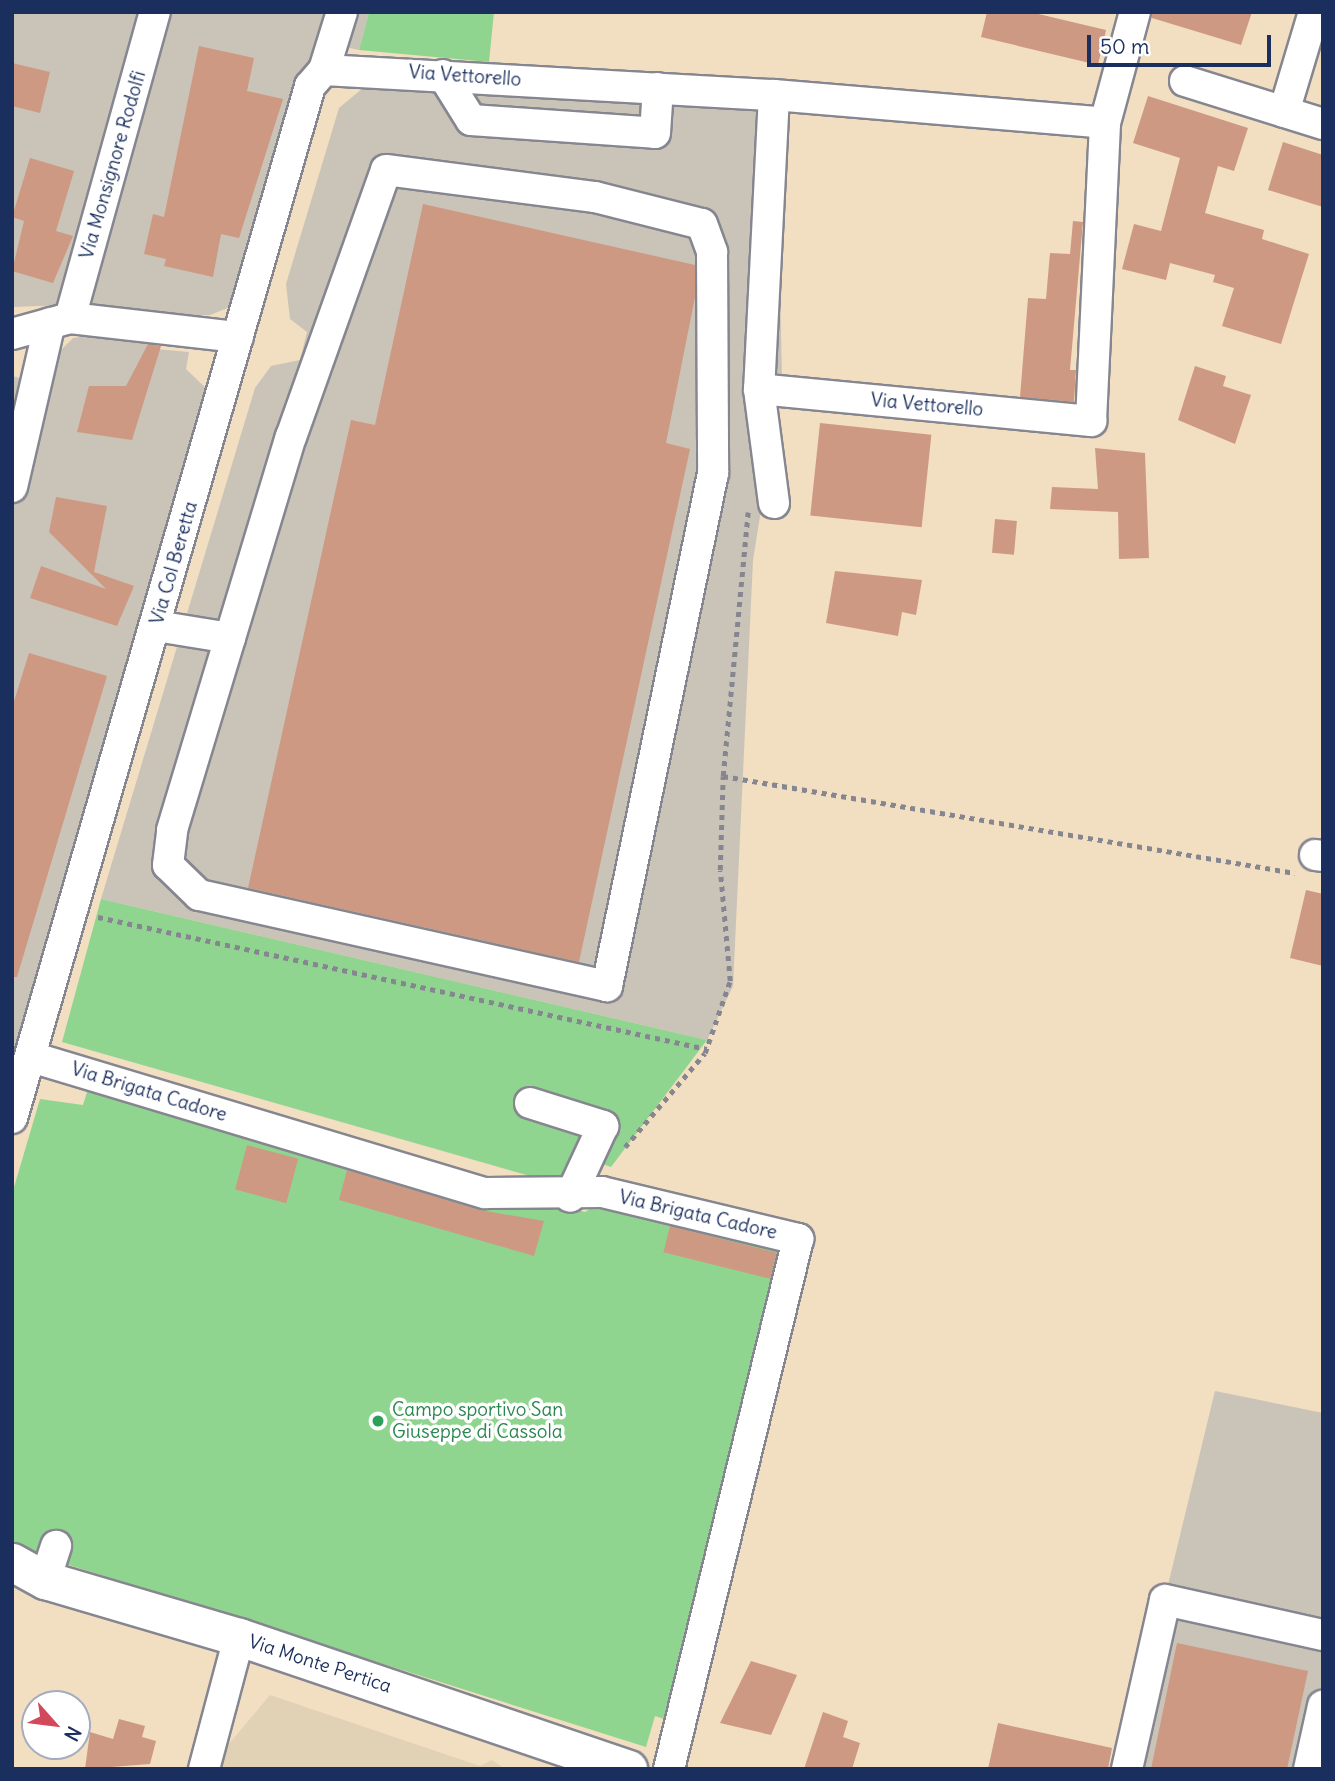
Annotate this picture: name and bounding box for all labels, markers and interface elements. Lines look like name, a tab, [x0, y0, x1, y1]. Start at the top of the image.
scale bar	[1090, 21, 1274, 65]
text: 50 m	[1100, 33, 1149, 60]
street label: Via Vettorello	[408, 61, 522, 91]
street label: Via Monsignore Rodolfi	[75, 68, 151, 262]
street label: Via Vettorello	[870, 389, 984, 421]
street label: Via Col Beretta	[146, 499, 202, 627]
street label: Via Brigata Cadore	[68, 1057, 230, 1127]
street label: Via Brigata Cadore	[617, 1186, 779, 1244]
place label: Campo sportivo San Giuseppe di Cassola	[392, 1399, 563, 1443]
marker: Campo sportivo San Giuseppe di Cassola	[370, 1413, 386, 1429]
street label: Via Monte Pertica	[246, 1630, 394, 1698]
north arrow	[21, 1690, 91, 1760]
text: N	[59, 1722, 86, 1745]

